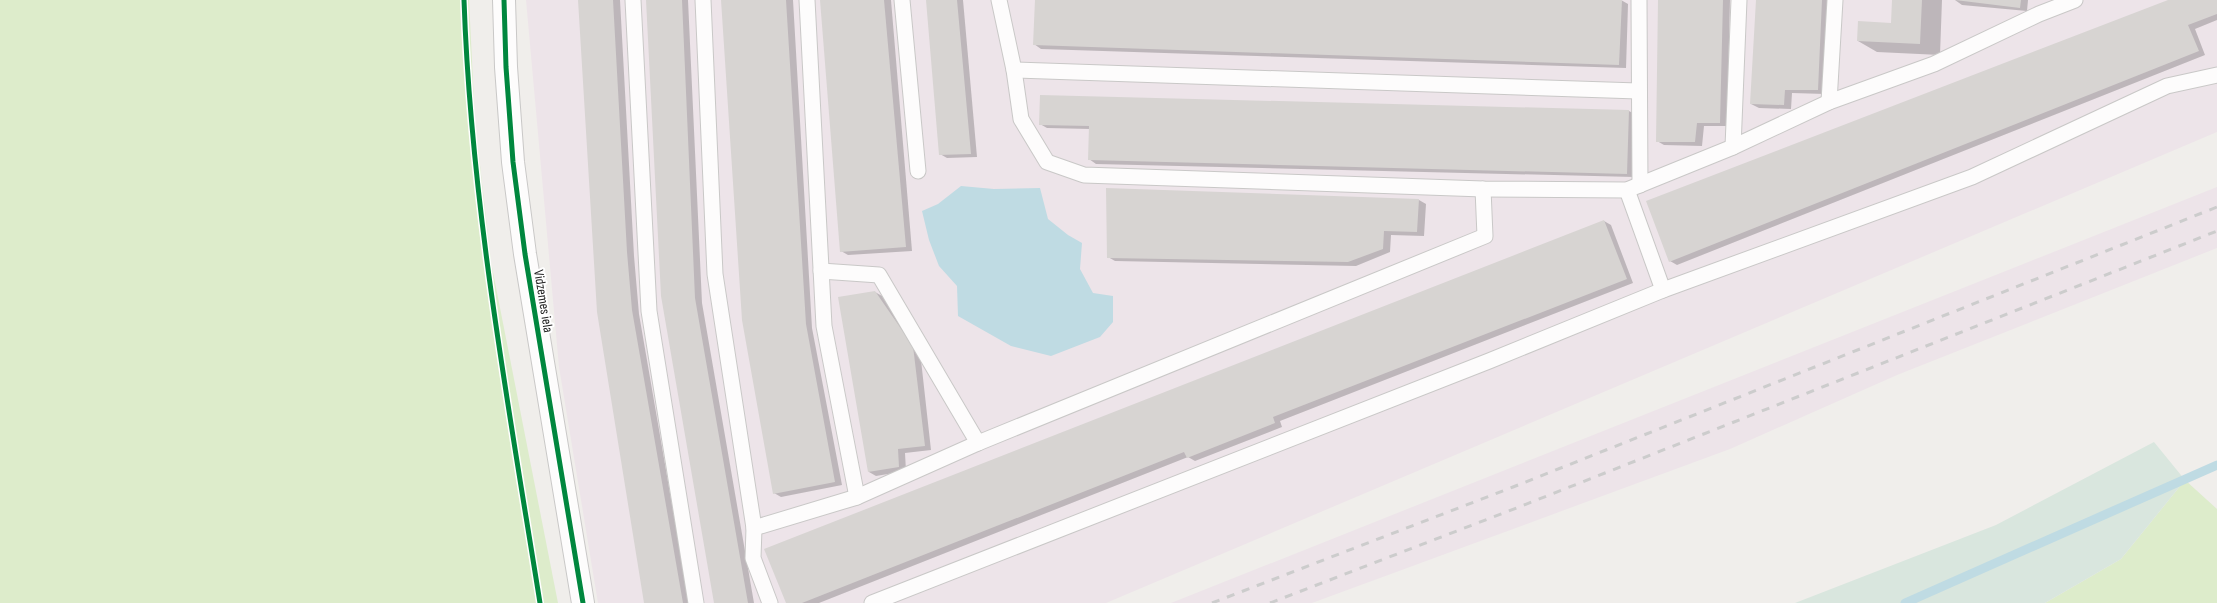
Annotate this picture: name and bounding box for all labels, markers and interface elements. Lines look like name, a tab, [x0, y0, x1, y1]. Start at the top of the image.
street label: Vidzemes iela	[530, 268, 557, 334]

